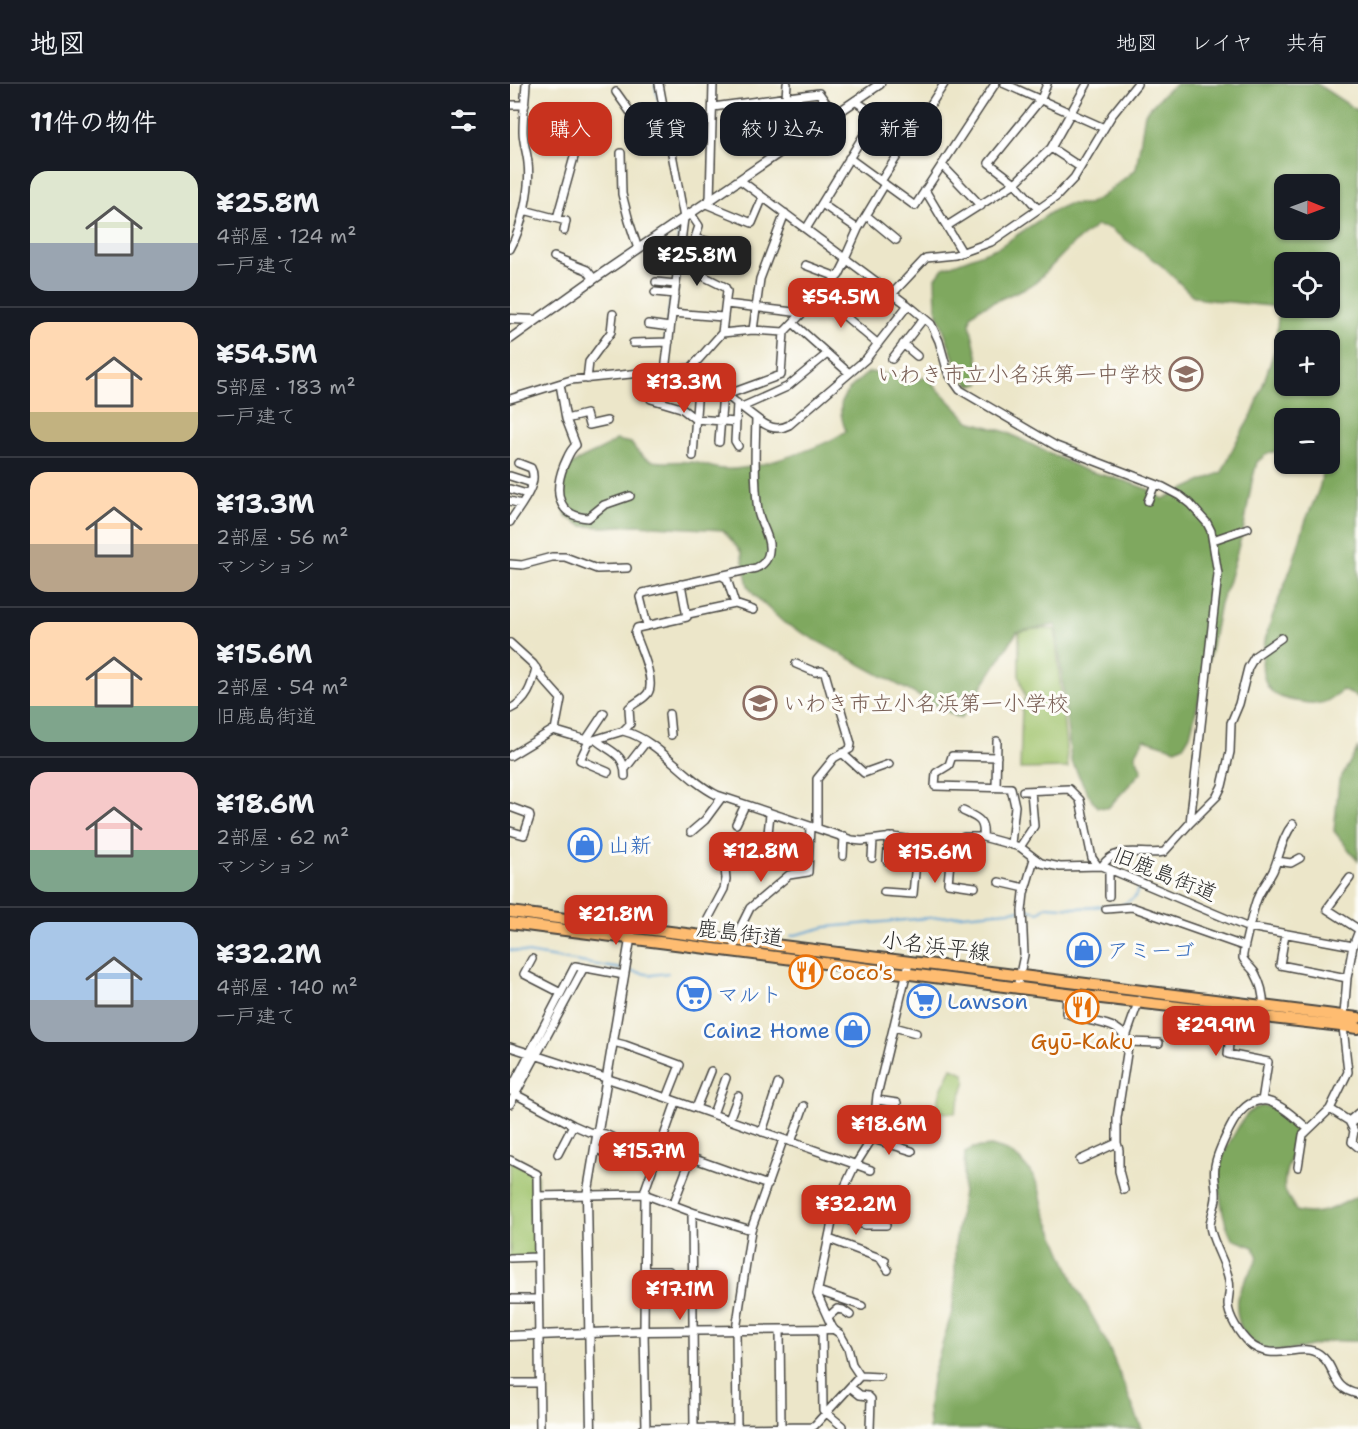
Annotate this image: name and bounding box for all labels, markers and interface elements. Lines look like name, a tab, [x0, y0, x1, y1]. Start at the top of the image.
text: 地図	[30, 24, 86, 62]
text: 地図	[1116, 29, 1158, 57]
text: レイヤ	[1191, 29, 1253, 57]
text: 共有	[1286, 29, 1328, 57]
chip: 購入	[528, 102, 612, 156]
chip: 賃貸	[624, 102, 708, 156]
chip: 絞り込み	[720, 102, 846, 156]
chip: 新着	[858, 102, 942, 156]
text: 11件の物件	[30, 104, 157, 139]
icon: filters	[447, 104, 480, 137]
north arrow	[1274, 174, 1340, 240]
map controls	[1274, 174, 1340, 474]
text: ¥25.8M	[216, 185, 319, 220]
icon: home	[78, 195, 150, 267]
text: 4部屋 · 124 m²	[216, 223, 357, 249]
pin: ¥25.8M	[648, 236, 746, 287]
text: ¥25.8M	[657, 242, 737, 268]
text: 一戸建て	[216, 252, 296, 278]
button: locate	[1274, 252, 1340, 318]
pin: ¥54.5M	[792, 278, 890, 329]
text: ¥54.5M	[802, 284, 880, 310]
button: +	[1274, 330, 1340, 396]
text: ¥54.5M	[216, 336, 318, 371]
icon: home	[78, 346, 150, 418]
school or university icon: いわき市立小名浜第一中学校	[1168, 356, 1204, 392]
place label: いわき市立小名浜第一中学校	[877, 360, 1163, 389]
pin: ¥13.3M	[635, 363, 733, 414]
text: ¥13.3M	[646, 369, 722, 395]
text: 5部屋 · 183 m²	[216, 374, 356, 400]
text: 一戸建て	[216, 403, 296, 429]
button: −	[1274, 408, 1340, 474]
text: ¥13.3M	[216, 486, 314, 521]
icon: home	[78, 496, 150, 568]
text: 2部屋 · 56 m²	[216, 524, 348, 550]
text: マンション	[216, 553, 315, 579]
text: ¥15.6M	[216, 636, 312, 671]
icon: home	[78, 646, 150, 718]
text: 2部屋 · 54 m²	[216, 674, 348, 700]
school or university icon: いわき市立小名浜第一小学校	[742, 685, 778, 721]
place label: いわき市立小名浜第一小学校	[783, 689, 1069, 718]
text: 旧鹿島街道	[216, 703, 316, 729]
text: ¥18.6M	[216, 786, 315, 821]
icon: home	[78, 796, 150, 868]
text: 2部屋 · 62 m²	[216, 824, 349, 850]
shop icon: 山新	[567, 827, 603, 863]
place label: 山新	[608, 831, 652, 860]
pin: ¥12.8M	[712, 832, 810, 883]
pin: ¥15.6M	[886, 833, 984, 884]
text: ¥12.8M	[723, 838, 799, 864]
text: ¥15.6M	[898, 839, 972, 865]
street label: 旧鹿島街道	[1109, 840, 1221, 908]
text: マンション	[216, 853, 315, 879]
pin: ¥21.8M	[567, 895, 665, 946]
text: ¥21.8M	[578, 901, 654, 927]
street label: 鹿島街道	[695, 913, 785, 953]
street label: 小名浜平線	[880, 925, 992, 967]
shop icon: アミーゴ	[1066, 932, 1102, 968]
text: ¥32.2M	[216, 936, 321, 971]
place label: アミーゴ	[1107, 936, 1195, 965]
icon: home	[78, 946, 150, 1018]
restaurant icon: Coco's	[788, 954, 824, 990]
place label: Coco's	[829, 958, 893, 987]
text: 4部屋 · 140 m²	[216, 974, 358, 1000]
supermarket icon: マルト	[676, 976, 712, 1012]
place label: マルト	[717, 980, 783, 1009]
supermarket icon: Lawson	[906, 983, 942, 1019]
place label: Lawson	[947, 987, 1028, 1016]
restaurant icon: Gyū-Kaku	[1064, 989, 1100, 1025]
text: 一戸建て	[216, 1003, 296, 1029]
pin: ¥29.9M	[1167, 1006, 1265, 1057]
shop icon: Cainz Home	[835, 1012, 871, 1048]
text: ¥29.9M	[1177, 1012, 1255, 1038]
place label: Cainz Home	[703, 1016, 830, 1045]
place label: Gyū-Kaku	[1031, 1027, 1133, 1056]
pin: ¥18.6M	[840, 1105, 938, 1156]
text: ¥18.6M	[851, 1111, 927, 1137]
pin: ¥15.7M	[600, 1132, 698, 1183]
text: ¥15.7M	[613, 1138, 685, 1164]
pin: ¥32.2M	[807, 1185, 905, 1236]
text: ¥32.2M	[815, 1191, 897, 1217]
pin: ¥17.1M	[631, 1270, 729, 1321]
text: ¥17.1M	[646, 1276, 714, 1302]

